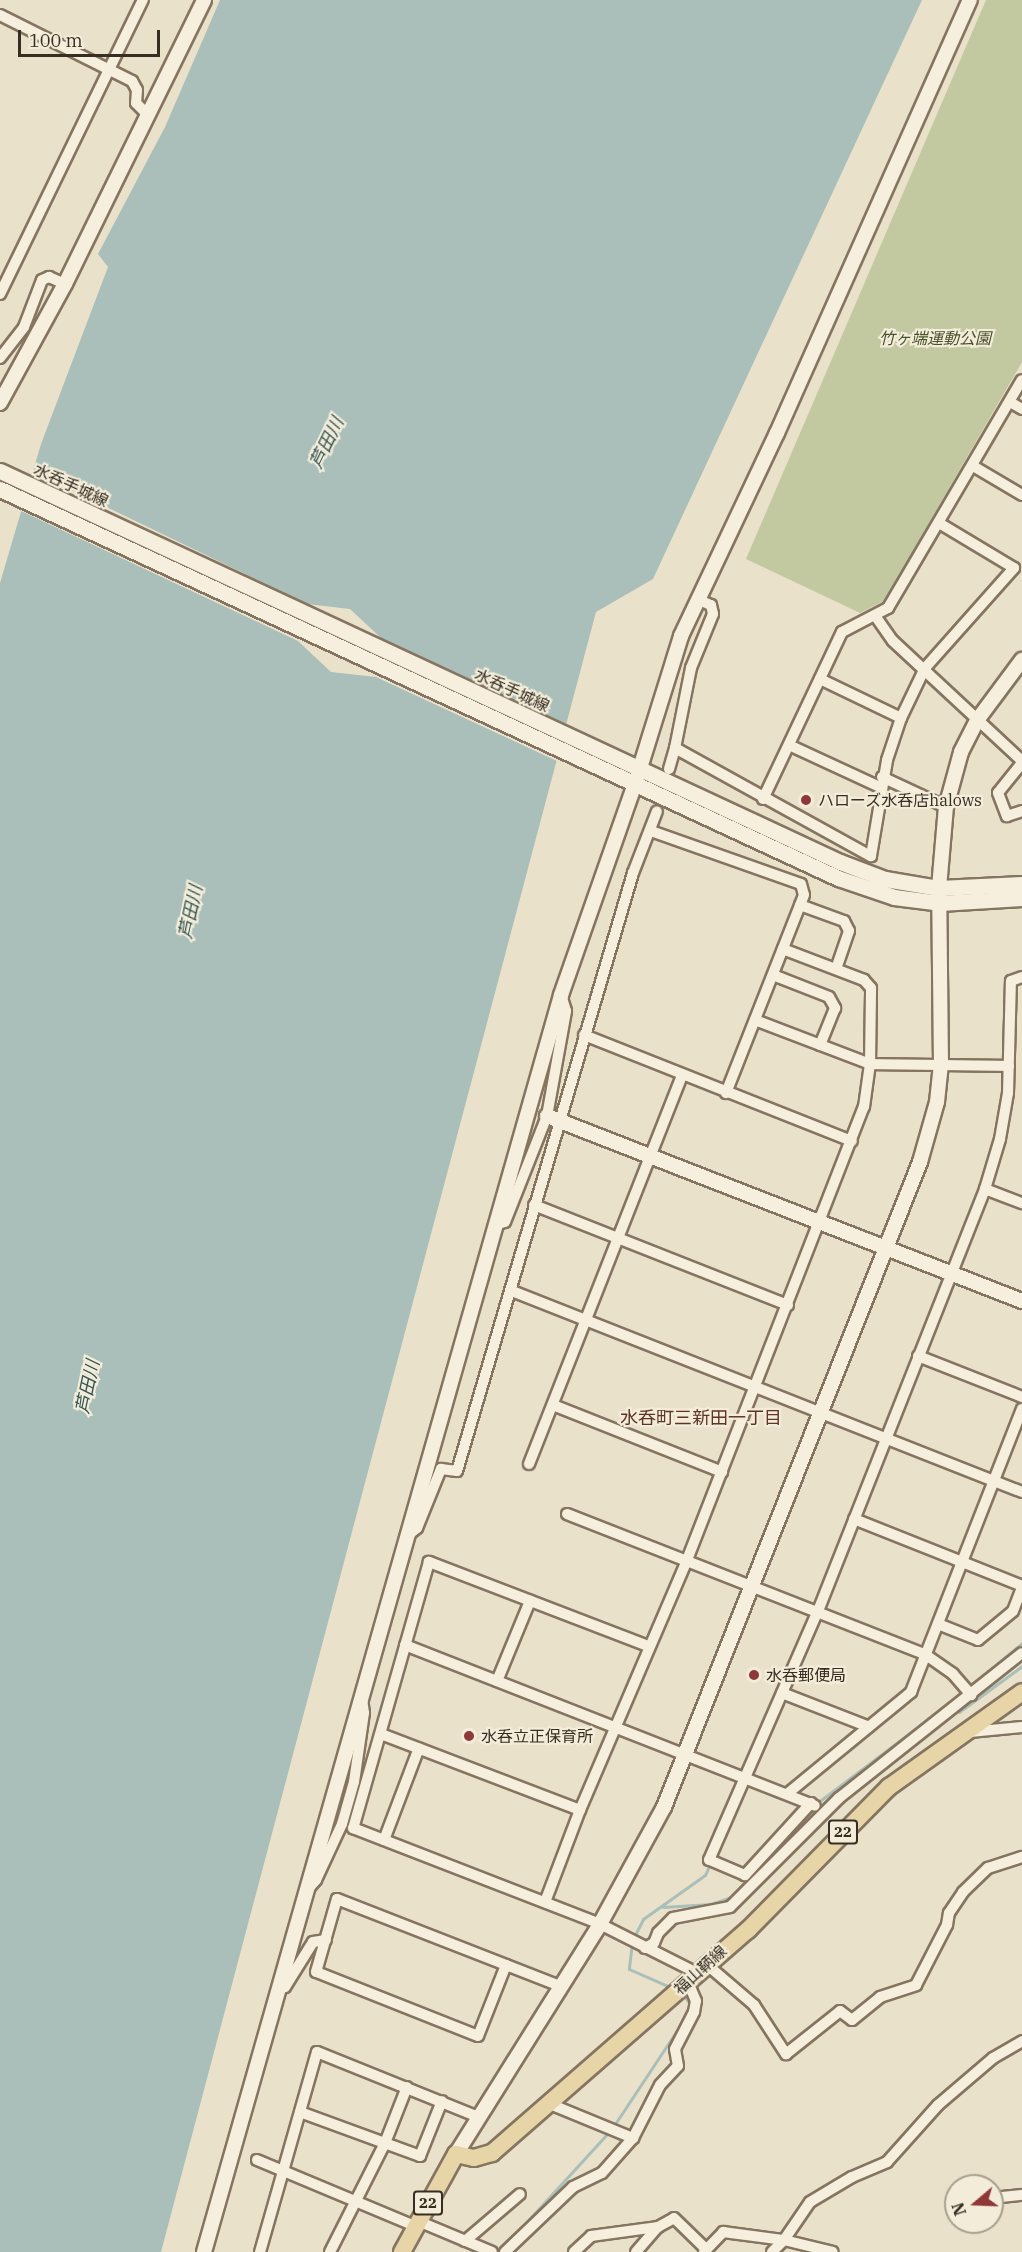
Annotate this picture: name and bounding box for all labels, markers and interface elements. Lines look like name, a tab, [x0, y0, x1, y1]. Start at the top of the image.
scale bar	[21, 18, 164, 56]
text: 100 m	[29, 29, 83, 52]
park label: 竹ヶ端運動公園	[879, 328, 991, 348]
water label: 芦田川	[305, 414, 349, 472]
street label: 水呑手城線	[31, 459, 111, 511]
street label: 水呑手城線	[472, 664, 552, 716]
place label: ハローズ水呑店halows	[818, 790, 983, 810]
marker: ハローズ水呑店halows	[799, 793, 813, 807]
water label: 芦田川	[175, 883, 207, 941]
water label: 芦田川	[72, 1358, 104, 1416]
district label: 水呑町三新田一丁目	[620, 1407, 782, 1429]
place label: 水呑郵便局	[766, 1665, 846, 1685]
marker: 水呑郵便局	[747, 1668, 761, 1682]
place label: 水呑立正保育所	[481, 1726, 593, 1746]
marker: 水呑立正保育所	[462, 1729, 476, 1743]
road number: 22	[828, 1820, 858, 1844]
street label: 福山鞆線	[670, 1941, 730, 1999]
north arrow	[944, 2174, 1004, 2234]
road number: 22	[413, 2191, 443, 2215]
text: N	[947, 2200, 970, 2218]

